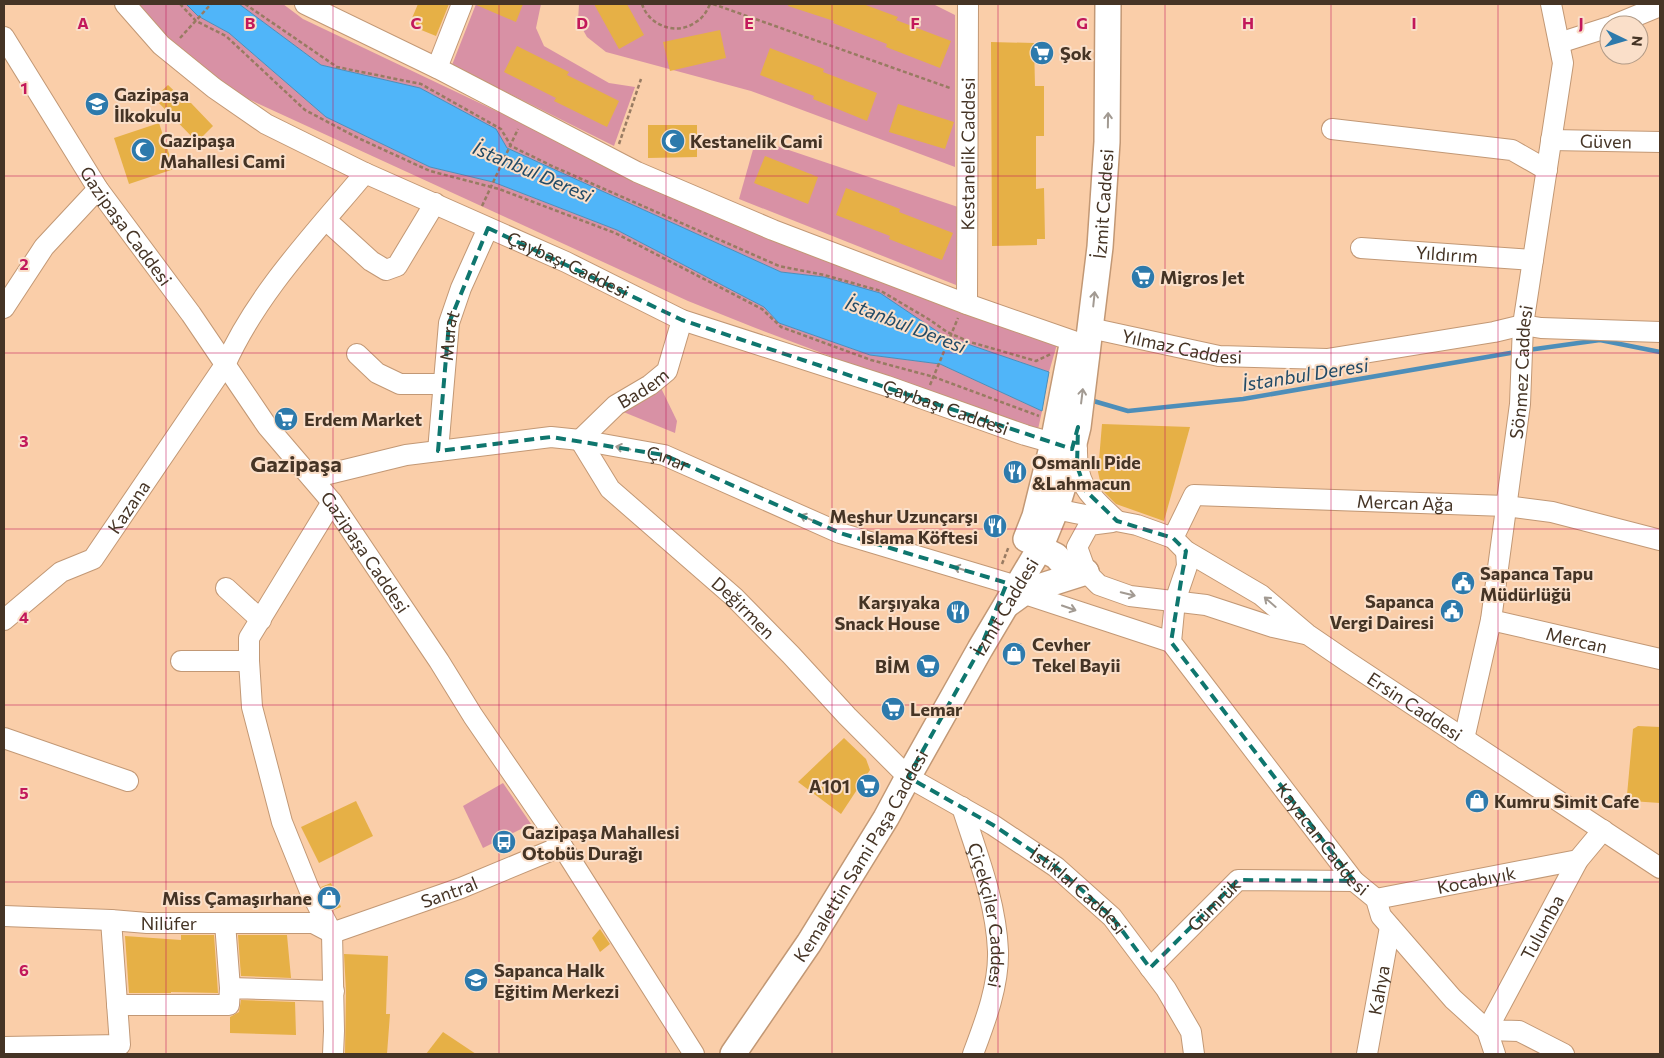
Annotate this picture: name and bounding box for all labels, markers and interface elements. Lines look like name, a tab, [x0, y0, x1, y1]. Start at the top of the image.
text: A	[77, 13, 89, 32]
text: B	[245, 13, 256, 32]
text: C	[411, 13, 422, 32]
text: D	[576, 13, 588, 32]
text: E	[744, 13, 754, 32]
text: F	[910, 13, 920, 32]
text: G	[1076, 13, 1088, 32]
text: H	[1242, 13, 1254, 32]
text: I	[1411, 13, 1417, 32]
text: J	[1578, 13, 1584, 32]
north arrow	[1599, 15, 1649, 65]
text: N	[1629, 35, 1646, 47]
supermarket icon: Şok	[1029, 40, 1055, 66]
place label: Şok	[1060, 42, 1093, 64]
street label: Kestanelik Caddesi	[956, 77, 979, 231]
text: 1	[20, 78, 28, 97]
place label: Gazipaşa İlkokulu	[114, 83, 189, 126]
school or university icon: Gazipaşa İlkokulu	[84, 91, 110, 117]
one-way arrow	[1103, 112, 1113, 128]
mosque icon: Kestanelik Cami	[660, 128, 686, 154]
place label: Gazipaşa Mahallesi Cami	[160, 129, 285, 172]
place label: Kestanelik Cami	[690, 130, 823, 152]
street label: Güven	[1580, 130, 1632, 152]
water label: İstanbul Deresi	[470, 135, 597, 207]
mosque icon: Gazipaşa Mahallesi Cami	[130, 137, 156, 163]
street label: İzmit Caddesi	[1088, 148, 1118, 260]
street label: Gazipaşa Caddesi	[76, 162, 177, 290]
street label: Çaybaşı Caddesi	[504, 226, 632, 303]
street label: Yıldırım	[1415, 241, 1479, 267]
text: 2	[19, 254, 29, 273]
supermarket icon: Migros Jet	[1130, 264, 1156, 290]
place label: Migros Jet	[1160, 266, 1245, 288]
water label: İstanbul Deresi	[842, 290, 971, 358]
one-way arrow	[1089, 291, 1099, 307]
street label: Sönmez Caddesi	[1504, 303, 1537, 440]
street label: Murat	[435, 307, 464, 362]
street label: Yılmaz Caddesi	[1120, 324, 1242, 368]
water label: İstanbul Deresi	[1240, 352, 1371, 395]
street label: Badem	[613, 363, 673, 413]
street label: Çaybaşı Caddesi	[880, 374, 1012, 439]
one-way arrow	[1077, 388, 1087, 404]
supermarket icon: Erdem Market	[273, 406, 299, 432]
place label: Erdem Market	[304, 408, 422, 430]
text: 3	[19, 431, 29, 450]
street label: Çınar	[645, 441, 693, 476]
one-way arrow	[615, 442, 631, 452]
district label: Gazipaşa	[250, 450, 342, 477]
place label: Osmanlı Pide &Lahmacun	[1032, 451, 1141, 494]
restaurant icon: Osmanlı Pide &Lahmacun	[1002, 459, 1028, 485]
street label: Kazana	[103, 476, 154, 538]
street label: Gazipaşa Caddesi	[316, 486, 414, 617]
street label: Mercan Ağa	[1356, 490, 1454, 515]
place label: Meşhur Uzunçarşı Islama Köftesi	[829, 505, 978, 548]
one-way arrow	[800, 512, 815, 522]
restaurant icon: Meşhur Uzunçarşı Islama Köftesi	[982, 513, 1008, 539]
street label: İzmit Caddesi	[968, 554, 1043, 659]
place label: Sapanca Tapu Müdürlüğü	[1480, 562, 1593, 605]
one-way arrow	[953, 563, 969, 573]
public building icon: Sapanca Tapu Müdürlüğü	[1450, 570, 1476, 596]
street label: Değirmen	[707, 572, 780, 643]
one-way arrow	[1120, 590, 1136, 599]
place label: Sapanca Vergi Dairesi	[1329, 590, 1434, 633]
place label: Karşıyaka Snack House	[834, 591, 940, 634]
one-way arrow	[1264, 597, 1277, 608]
public building icon: Sapanca Vergi Dairesi	[1439, 598, 1465, 624]
restaurant icon: Karşıyaka Snack House	[945, 599, 971, 625]
one-way arrow	[1061, 603, 1077, 613]
text: 4	[19, 607, 29, 626]
street label: Mercan	[1544, 622, 1610, 658]
place label: Cevher Tekel Bayii	[1032, 633, 1121, 676]
shop icon: Cevher Tekel Bayii	[1001, 641, 1027, 667]
supermarket icon: BİM	[915, 653, 941, 679]
place label: BİM	[875, 655, 910, 677]
street label: Ersin Caddesi	[1363, 667, 1467, 745]
supermarket icon: Lemar	[880, 696, 906, 722]
place label: Lemar	[910, 698, 963, 720]
street label: Kemalettin Sami Paşa Caddesi	[788, 745, 932, 966]
supermarket icon: A101	[855, 773, 881, 799]
place label: A101	[809, 775, 850, 797]
street label: Kayacan Caddesi	[1272, 778, 1374, 900]
text: 5	[19, 783, 29, 802]
shop icon: Kumru Simit Cafe	[1464, 788, 1490, 814]
place label: Kumru Simit Cafe	[1494, 790, 1639, 812]
place label: Gazipaşa Mahallesi Otobüs Durağı	[522, 821, 680, 864]
bus stop icon: Gazipaşa Mahallesi Otobüs Durağı	[491, 829, 517, 855]
street label: Çiçekçiler Caddesi	[963, 840, 1009, 990]
street label: İstiklal Caddesi	[1026, 842, 1132, 938]
street label: Kocabıyık	[1435, 861, 1518, 898]
street label: Santral	[418, 871, 481, 912]
street label: Gümrük	[1183, 873, 1245, 935]
shop icon: Miss Çamaşırhane	[316, 885, 342, 911]
place label: Miss Çamaşırhane	[162, 887, 312, 909]
street label: Tulumba	[1516, 891, 1568, 964]
street label: Nilüfer	[141, 912, 197, 934]
place label: Sapanca Halk Eğitim Merkezi	[494, 959, 619, 1002]
text: 6	[19, 960, 29, 979]
street label: Kahya	[1363, 963, 1394, 1017]
school or university icon: Sapanca Halk Eğitim Merkezi	[463, 967, 489, 993]

